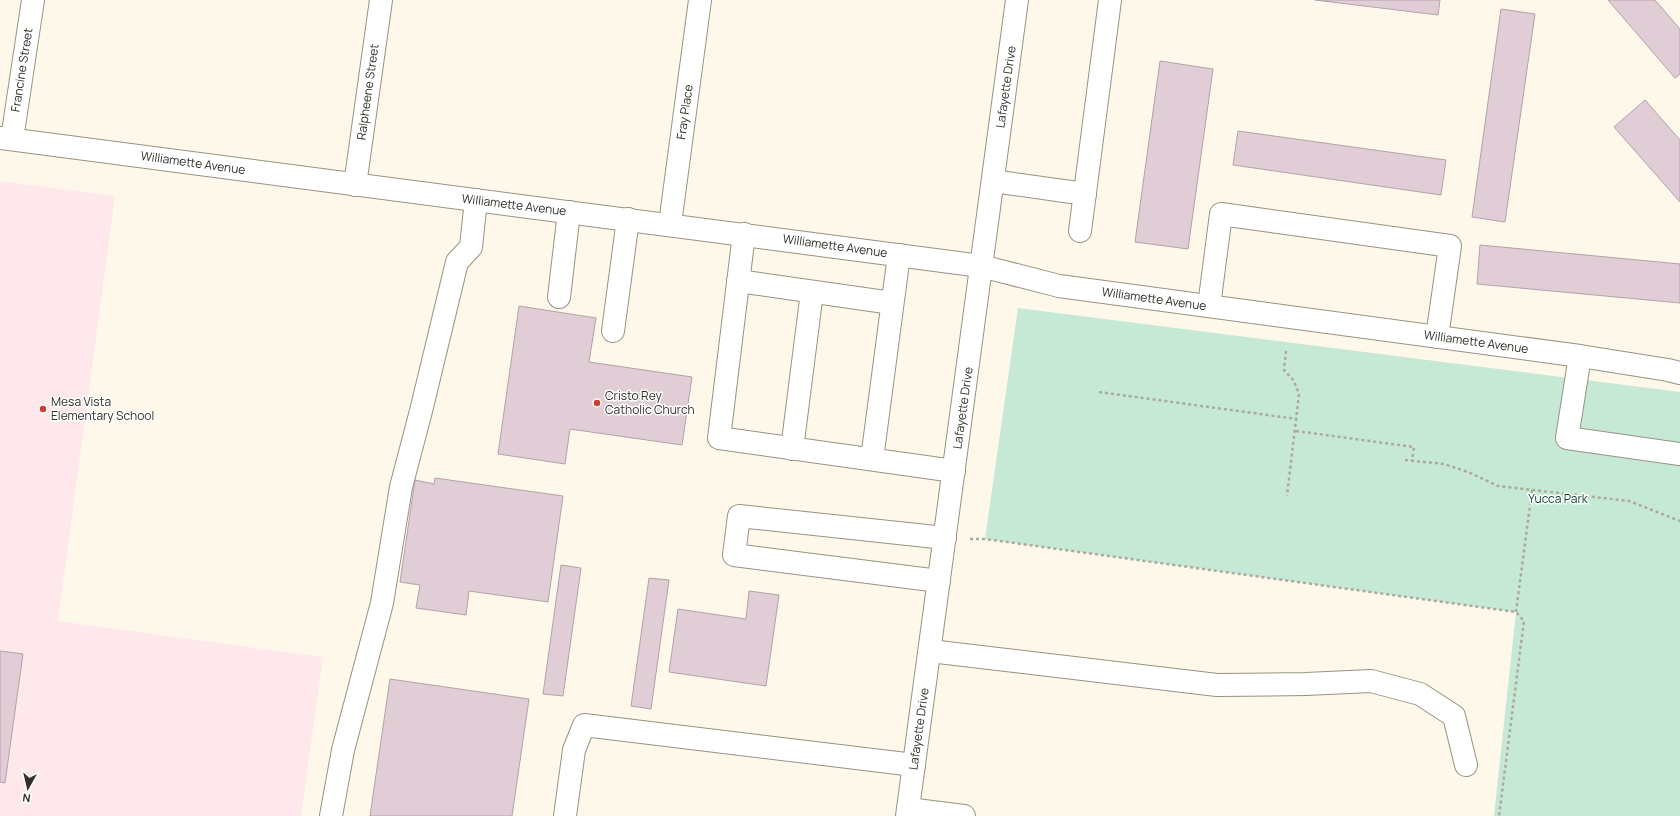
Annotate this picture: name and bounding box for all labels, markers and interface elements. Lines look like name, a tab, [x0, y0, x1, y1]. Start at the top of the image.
street label: Francine Street	[6, 26, 37, 113]
street label: Ralpheene Street	[352, 43, 383, 141]
street label: Lafayette Drive	[991, 45, 1020, 129]
street label: Fray Place	[672, 83, 697, 141]
street label: Williamette Avenue	[140, 147, 246, 178]
street label: Williamette Avenue	[461, 190, 567, 219]
street label: Williamette Avenue	[782, 230, 888, 261]
street label: Williamette Avenue	[1101, 283, 1207, 314]
street label: Williamette Avenue	[1423, 326, 1529, 357]
street label: Lafayette Drive	[948, 366, 977, 450]
place label: Cristo Rey Catholic Church	[605, 387, 695, 418]
place label: Mesa Vista Elementary School	[51, 393, 154, 424]
marker: Cristo Rey Catholic Church	[592, 398, 602, 408]
marker: Mesa Vista Elementary School	[38, 404, 48, 414]
park label: Yucca Park	[1528, 490, 1589, 507]
street label: Lafayette Drive	[904, 687, 933, 771]
north arrow	[8, 768, 48, 808]
text: N	[21, 790, 31, 806]

